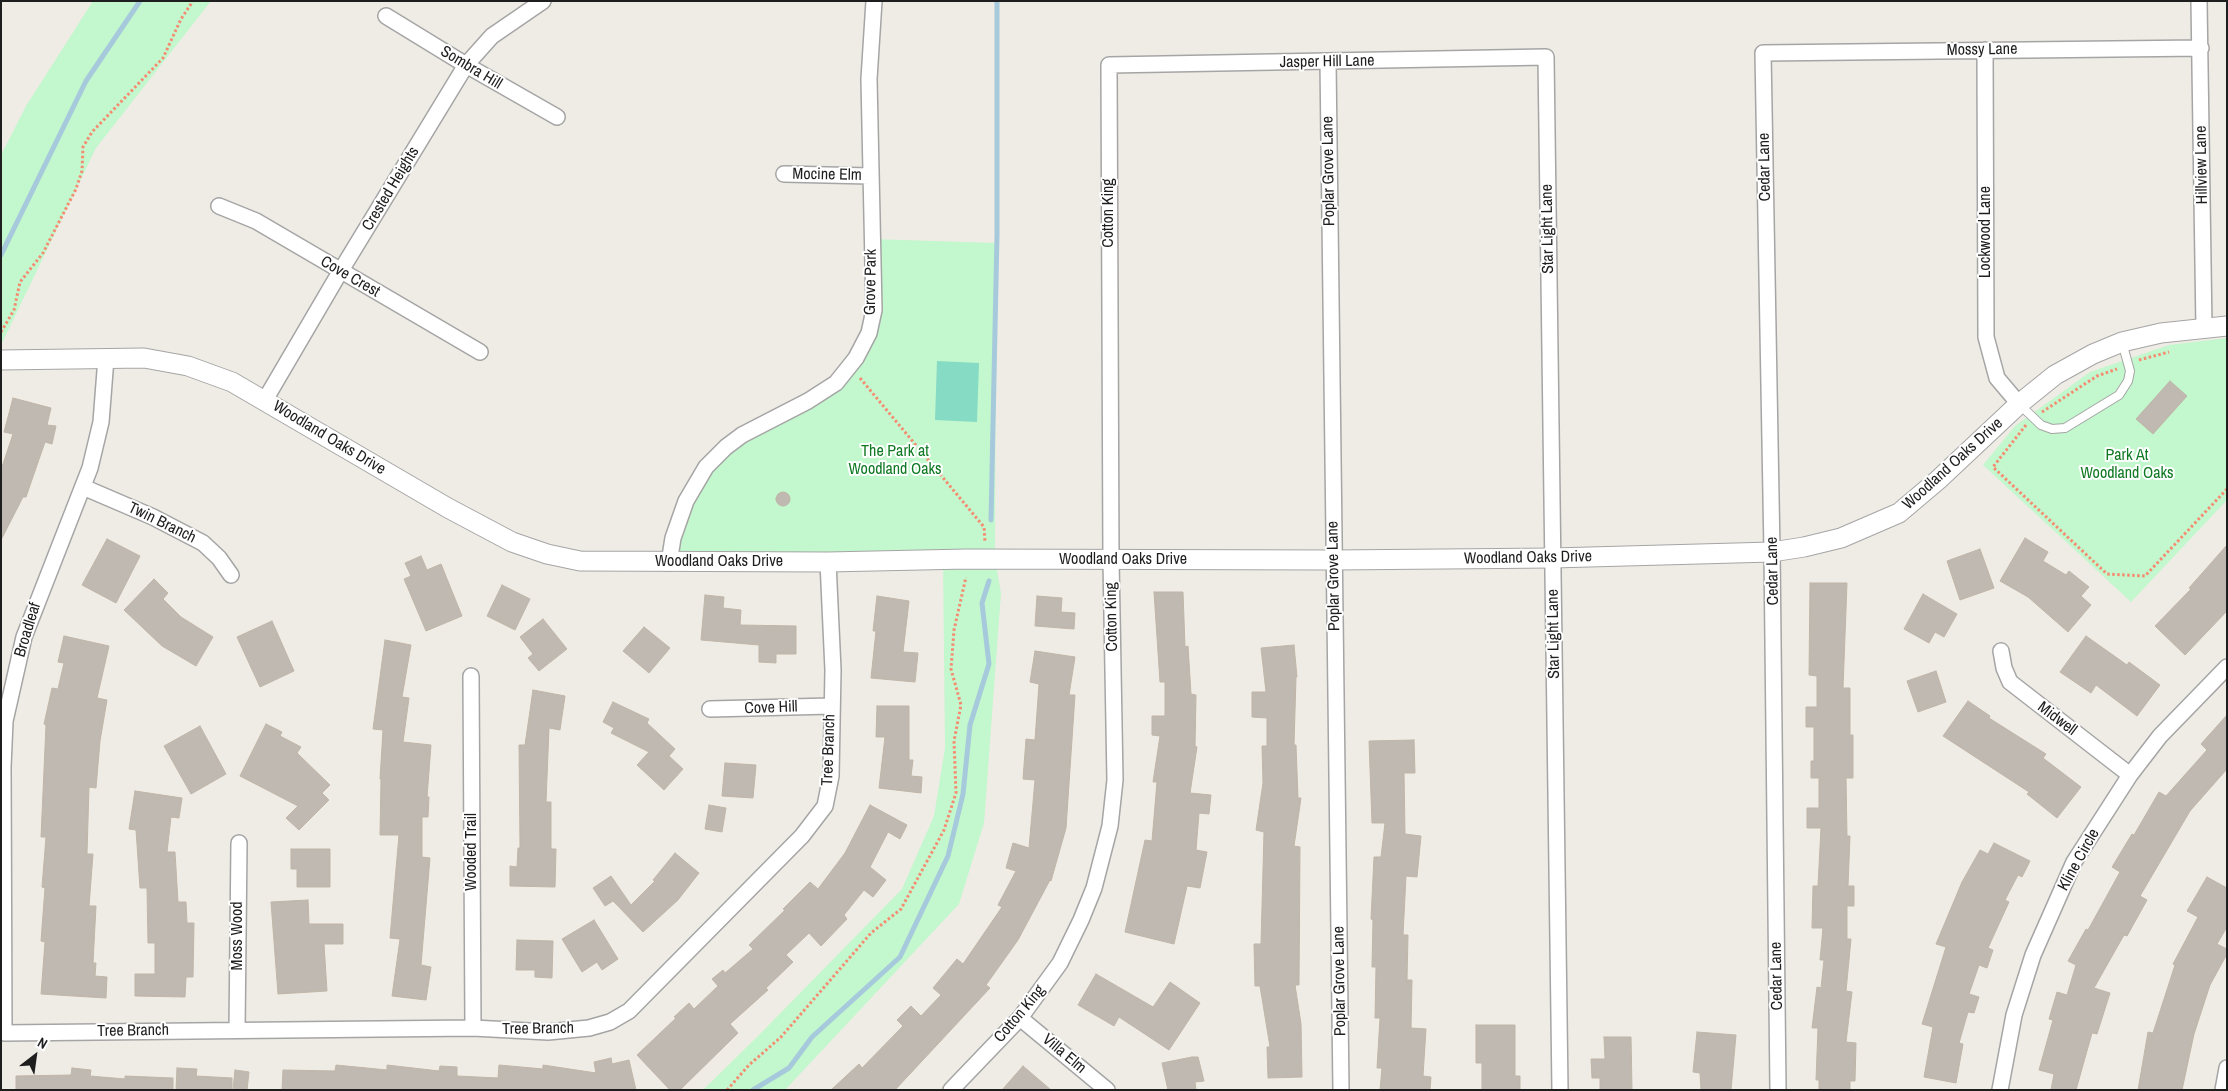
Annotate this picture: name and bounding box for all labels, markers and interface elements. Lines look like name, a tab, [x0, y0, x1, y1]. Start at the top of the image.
street label: Mossy Lane	[1946, 40, 2018, 60]
street label: Sombra Hill	[437, 42, 505, 94]
street label: Jasper Hill Lane	[1279, 52, 1375, 72]
street label: Poplar Grove Lane	[1318, 116, 1340, 226]
street label: Hillview Lane	[2192, 125, 2212, 205]
street label: Cedar Lane	[1755, 133, 1775, 201]
street label: Crested Heights	[358, 143, 424, 235]
street label: Mocine Elm	[792, 165, 862, 185]
street label: Cotton King	[1099, 178, 1119, 248]
street label: Star Light Lane	[1538, 184, 1558, 274]
street label: Lockwood Lane	[1976, 186, 1996, 278]
street label: Grove Park	[861, 249, 881, 315]
street label: Cove Crest	[317, 252, 383, 302]
street label: Woodland Oaks Drive	[269, 397, 389, 479]
street label: Woodland Oaks Drive	[1899, 414, 2007, 514]
park label: The Park at Woodland Oaks	[848, 442, 942, 480]
park label: Park At Woodland Oaks	[2080, 446, 2174, 484]
street label: Twin Branch	[125, 498, 199, 548]
street label: Poplar Grove Lane	[1323, 521, 1345, 631]
street label: Cedar Lane	[1763, 537, 1783, 605]
street label: Woodland Oaks Drive	[1464, 547, 1592, 569]
street label: Woodland Oaks Drive	[1059, 550, 1187, 570]
street label: Woodland Oaks Drive	[655, 552, 783, 572]
street label: Cotton King	[1102, 582, 1122, 652]
street label: Star Light Lane	[1544, 589, 1564, 679]
street label: Broadleaf	[11, 600, 45, 660]
street label: Cove Hill	[744, 697, 798, 719]
street label: Midwell	[2033, 698, 2081, 740]
street label: Tree Branch	[818, 714, 840, 786]
street label: Wooded Trail	[462, 813, 482, 891]
street label: Kline Circle	[2054, 826, 2104, 894]
street label: Moss Wood	[228, 901, 248, 971]
street label: Poplar Grove Lane	[1329, 926, 1351, 1036]
street label: Cedar Lane	[1767, 942, 1787, 1010]
street label: Cotton King	[990, 981, 1050, 1047]
street label: Tree Branch	[502, 1019, 574, 1039]
street label: Tree Branch	[97, 1021, 169, 1041]
street label: Villa Elm	[1038, 1030, 1090, 1078]
north arrow	[10, 1031, 60, 1081]
text: N	[34, 1033, 51, 1053]

